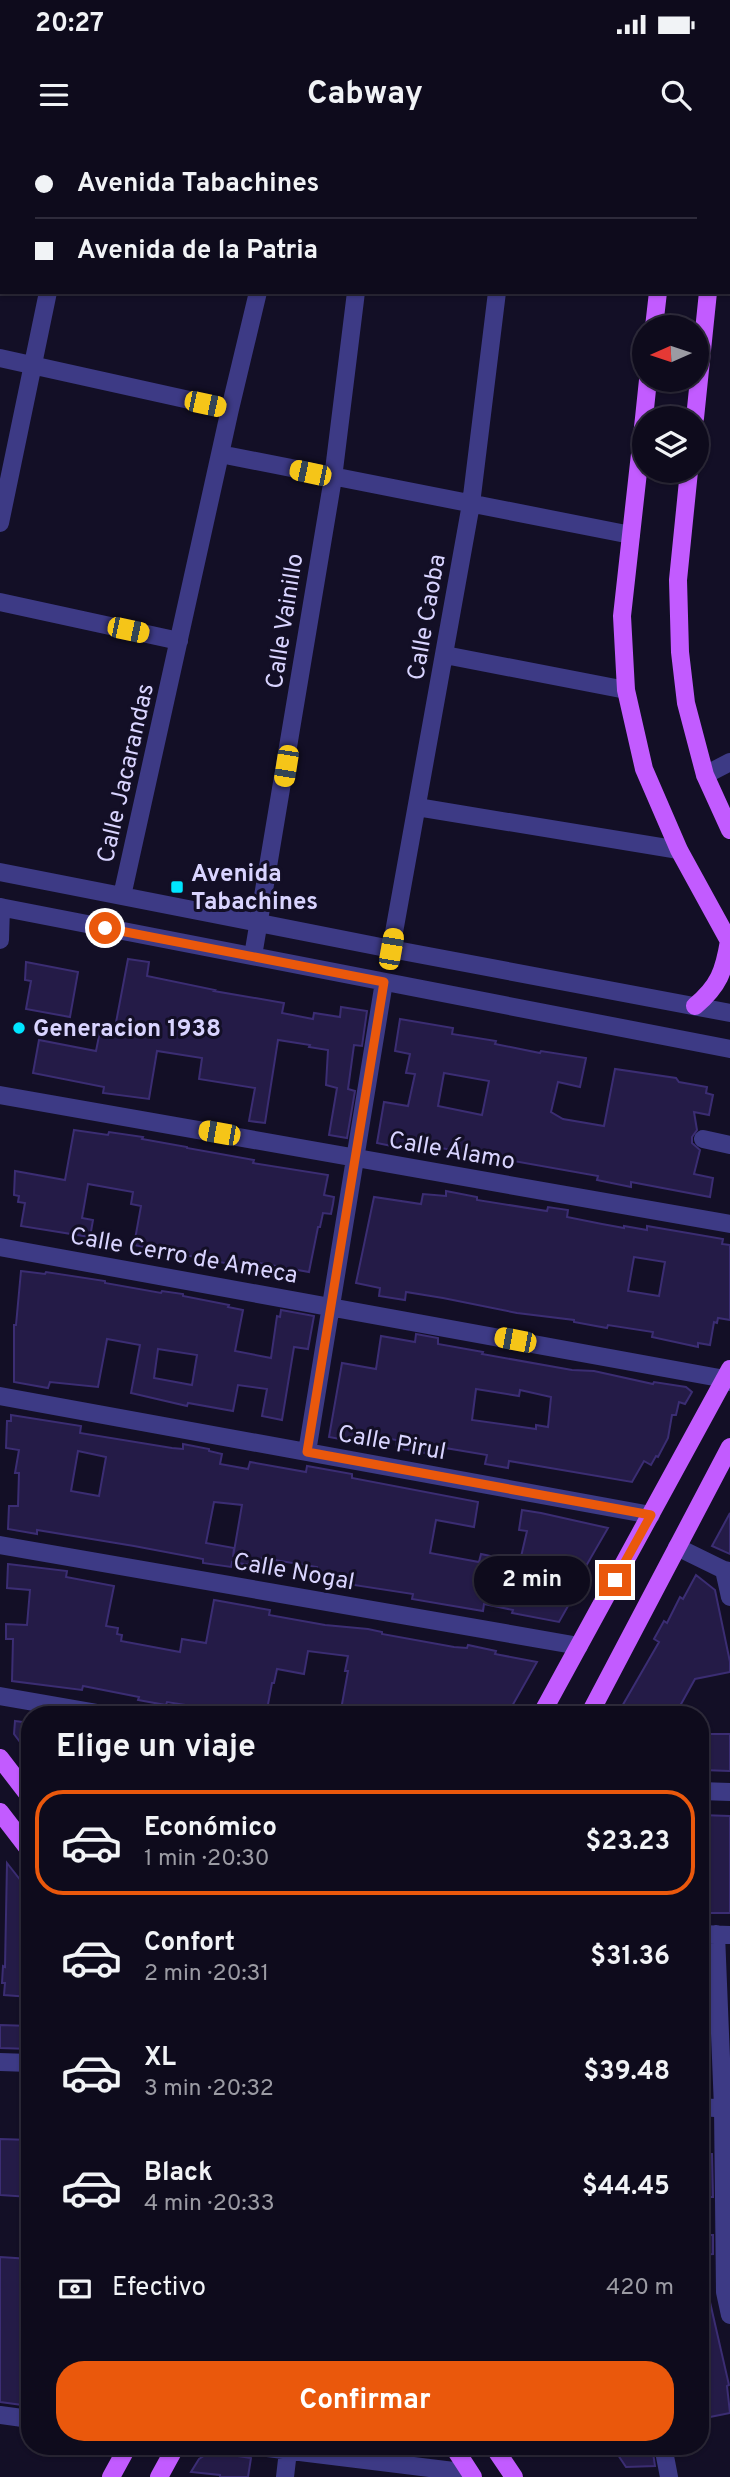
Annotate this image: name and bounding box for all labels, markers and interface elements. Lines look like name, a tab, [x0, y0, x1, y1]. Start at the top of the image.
text: 20:27	[35, 8, 104, 41]
text: Cabway	[307, 75, 423, 115]
icon: menu	[35, 76, 73, 114]
icon: search	[657, 76, 695, 114]
text: Avenida Tabachines	[77, 168, 319, 201]
text: Avenida de la Patria	[77, 235, 318, 268]
north arrow	[632, 315, 709, 392]
map controls	[632, 315, 709, 483]
car	[183, 389, 228, 419]
button: layers	[632, 406, 709, 483]
car	[288, 458, 333, 488]
street label: Calle Vainillo	[260, 552, 311, 691]
street label: Calle Caoba	[402, 552, 454, 683]
car	[106, 615, 151, 645]
street label: Calle Jacarandas	[92, 681, 162, 866]
car	[273, 744, 300, 788]
place label: Avenida Tabachines	[191, 860, 318, 918]
marker: Avenida Tabachines	[169, 879, 185, 895]
route start	[89, 912, 121, 944]
car	[378, 926, 405, 972]
place label: Generacion 1938	[33, 1015, 221, 1045]
marker: Generacion 1938	[11, 1020, 27, 1036]
car	[197, 1119, 242, 1147]
street label: Calle Álamo	[386, 1124, 518, 1178]
street label: Calle Cerro de Ameca	[67, 1222, 300, 1292]
car	[493, 1326, 538, 1354]
street label: Calle Pirul	[335, 1420, 448, 1468]
street label: Calle Nogal	[231, 1548, 357, 1598]
callout: 2 min	[475, 1556, 590, 1604]
route end	[599, 1564, 631, 1596]
text: 2 min	[502, 1566, 562, 1595]
text: Elige un viaje	[56, 1728, 256, 1768]
icon: car	[60, 1811, 123, 1874]
text: Económico	[144, 1812, 277, 1845]
text: $23.23	[586, 1826, 670, 1859]
text: 1 min · 20:30	[144, 1845, 269, 1874]
icon: car	[60, 1926, 123, 1989]
text: Confort	[144, 1927, 235, 1960]
text: $31.36	[590, 1941, 670, 1974]
text: 2 min · 20:31	[144, 1960, 269, 1989]
icon: car	[60, 2041, 123, 2104]
text: XL	[144, 2042, 176, 2075]
text: $39.48	[583, 2056, 670, 2089]
text: 3 min · 20:32	[144, 2075, 274, 2104]
icon: car	[60, 2156, 123, 2219]
text: Black	[144, 2157, 213, 2190]
text: $44.45	[582, 2171, 670, 2204]
text: 4 min · 20:33	[144, 2190, 274, 2219]
icon: cash	[56, 2270, 94, 2308]
text: Efectivo	[112, 2272, 206, 2305]
text: 420 m	[606, 2274, 674, 2303]
button: Confirmar	[56, 2361, 674, 2441]

